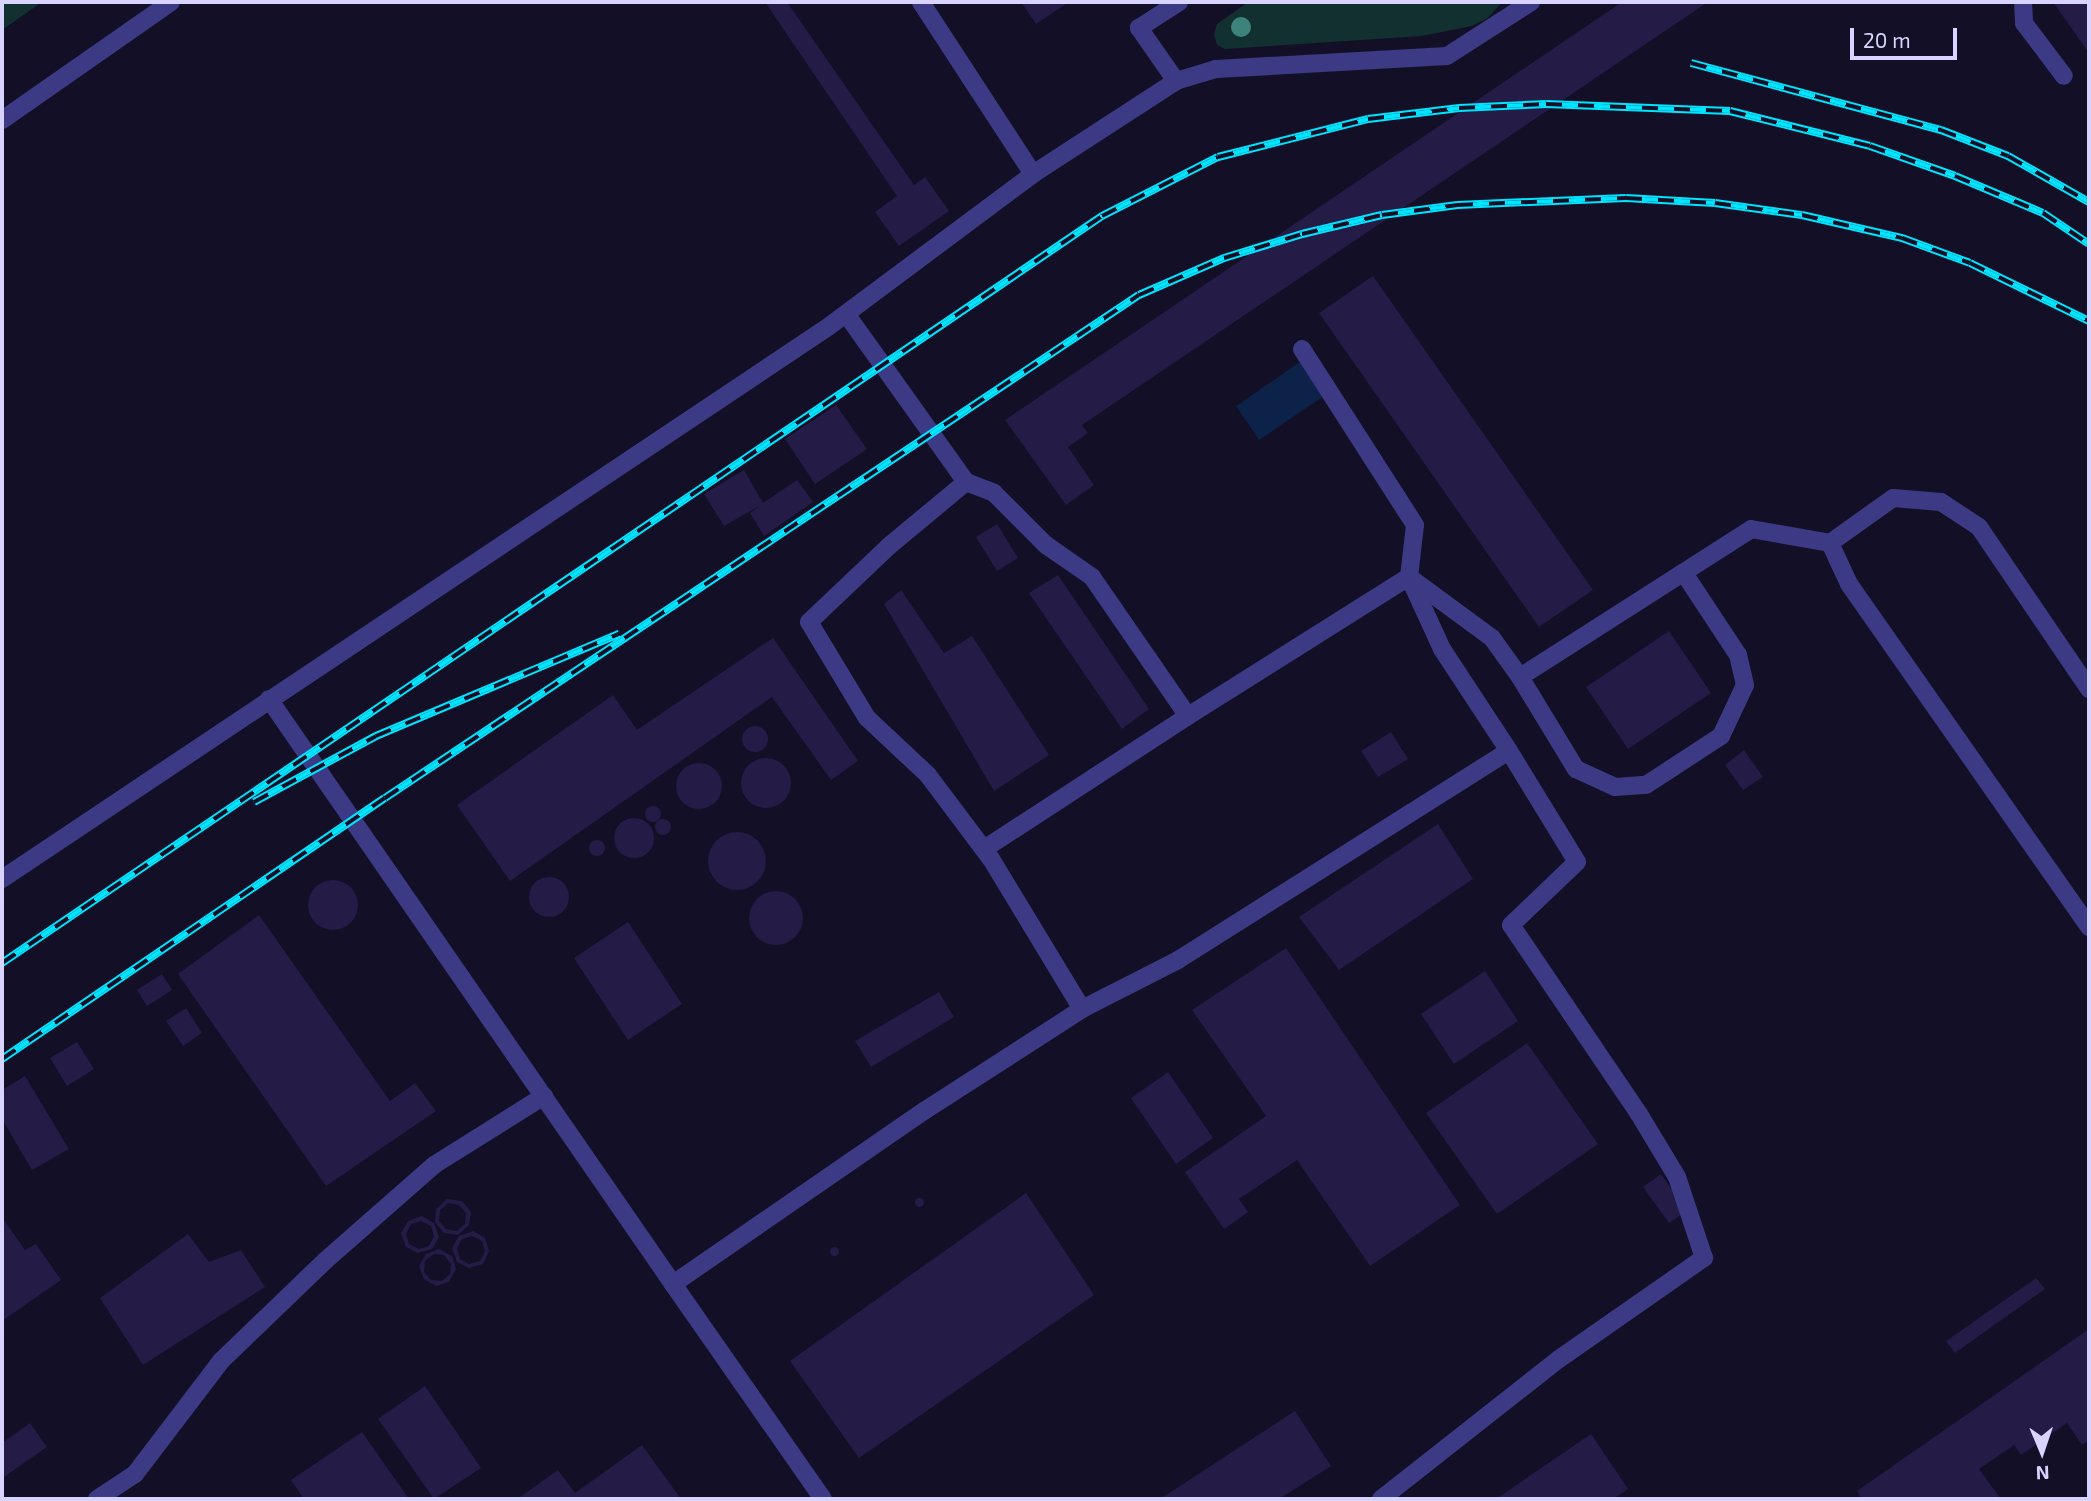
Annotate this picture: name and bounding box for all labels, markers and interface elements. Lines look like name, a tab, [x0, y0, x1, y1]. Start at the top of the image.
scale bar	[1853, 14, 1960, 58]
text: 20 m	[1863, 27, 1911, 52]
north arrow	[2007, 1417, 2077, 1487]
text: N	[2035, 1462, 2050, 1485]

